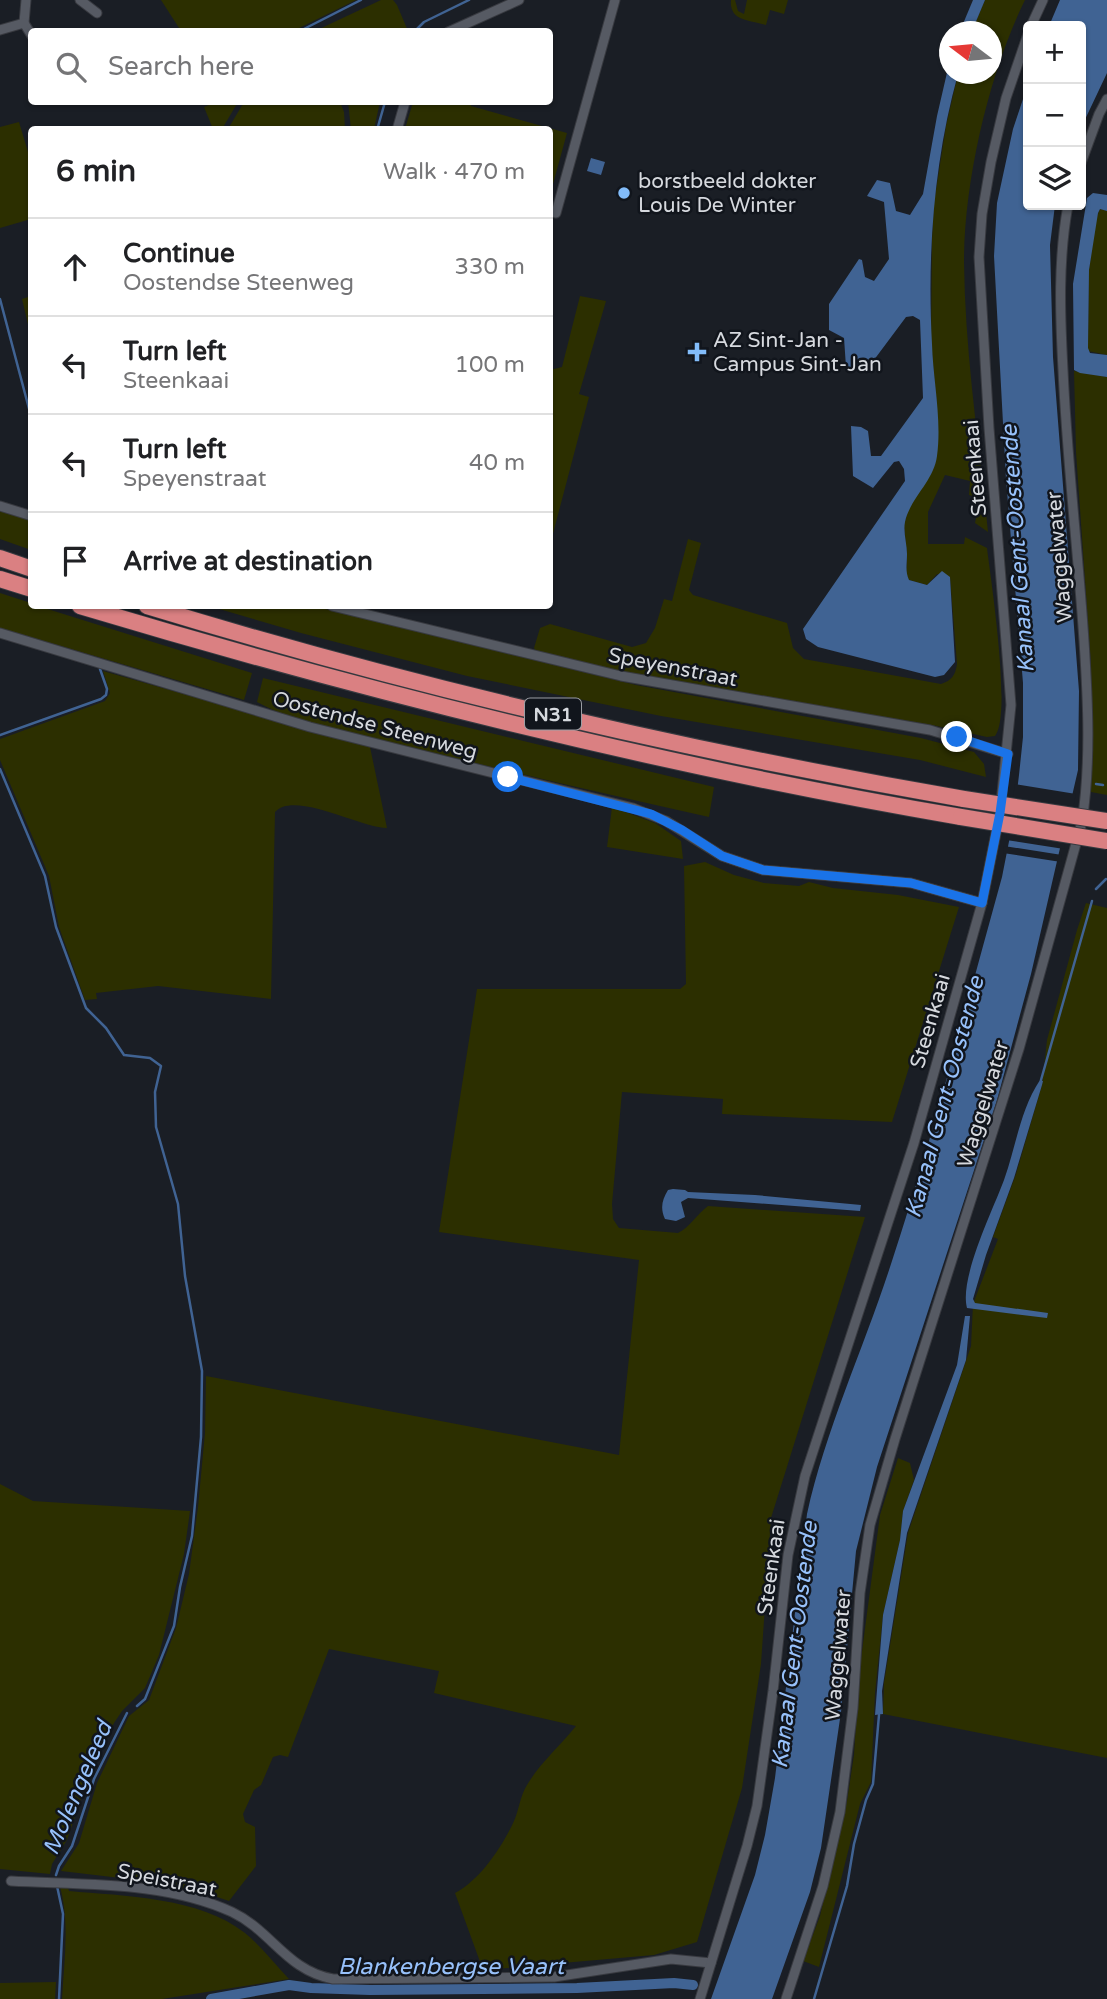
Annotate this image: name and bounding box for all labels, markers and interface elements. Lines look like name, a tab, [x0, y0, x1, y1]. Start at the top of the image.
north arrow	[939, 21, 1002, 84]
map controls	[1023, 21, 1086, 210]
button: +	[1023, 21, 1086, 84]
search box	[28, 28, 553, 105]
icon: search	[52, 48, 90, 86]
text: Search here	[108, 51, 254, 82]
button: −	[1023, 84, 1086, 147]
button: layers	[1023, 147, 1086, 210]
text: 6 min	[56, 153, 136, 190]
text: Walk · 470 m	[383, 158, 525, 186]
place label: borstbeeld dokter Louis De Winter	[638, 169, 816, 218]
marker: borstbeeld dokter Louis De Winter	[616, 185, 632, 201]
text: Continue	[123, 238, 235, 269]
icon: ahead	[56, 248, 94, 286]
text: 330 m	[455, 253, 525, 281]
text: Oostendse Steenweg	[123, 269, 354, 297]
place label: AZ Sint-Jan - Campus Sint-Jan	[713, 328, 882, 377]
text: Turn left	[123, 336, 226, 367]
marker: AZ Sint-Jan - Campus Sint-Jan	[687, 342, 707, 362]
icon: left	[56, 346, 94, 384]
text: 100 m	[455, 351, 525, 379]
text: Steenkaai	[123, 367, 229, 395]
street label: Steenkaai	[959, 419, 992, 517]
water label: Kanaal Gent-Oostende	[995, 422, 1041, 674]
text: Turn left	[123, 434, 226, 465]
icon: left	[56, 444, 94, 482]
text: 40 m	[469, 449, 525, 477]
text: Speyenstraat	[123, 465, 267, 493]
street label: Waggelwater	[1041, 490, 1078, 624]
icon: arrive	[56, 542, 94, 580]
text: Arrive at destination	[123, 546, 373, 577]
street label: Speyenstraat	[606, 643, 740, 692]
street label: Oostendse Steenweg	[270, 686, 480, 765]
road number: N31	[525, 698, 581, 730]
route end	[941, 721, 972, 752]
route start	[492, 761, 523, 792]
street label: Steenkaai	[905, 971, 956, 1071]
water label: Kanaal Gent-Oostende	[899, 972, 991, 1221]
street label: Waggelwater	[952, 1038, 1015, 1171]
street label: Steenkaai	[752, 1517, 791, 1617]
water label: Kanaal Gent-Oostende	[766, 1518, 824, 1770]
street label: Waggelwater	[820, 1588, 857, 1722]
water label: Molengeleed	[37, 1715, 120, 1859]
street label: Speistraat	[115, 1859, 219, 1902]
water label: Blankenbergse Vaart	[338, 1953, 566, 1981]

